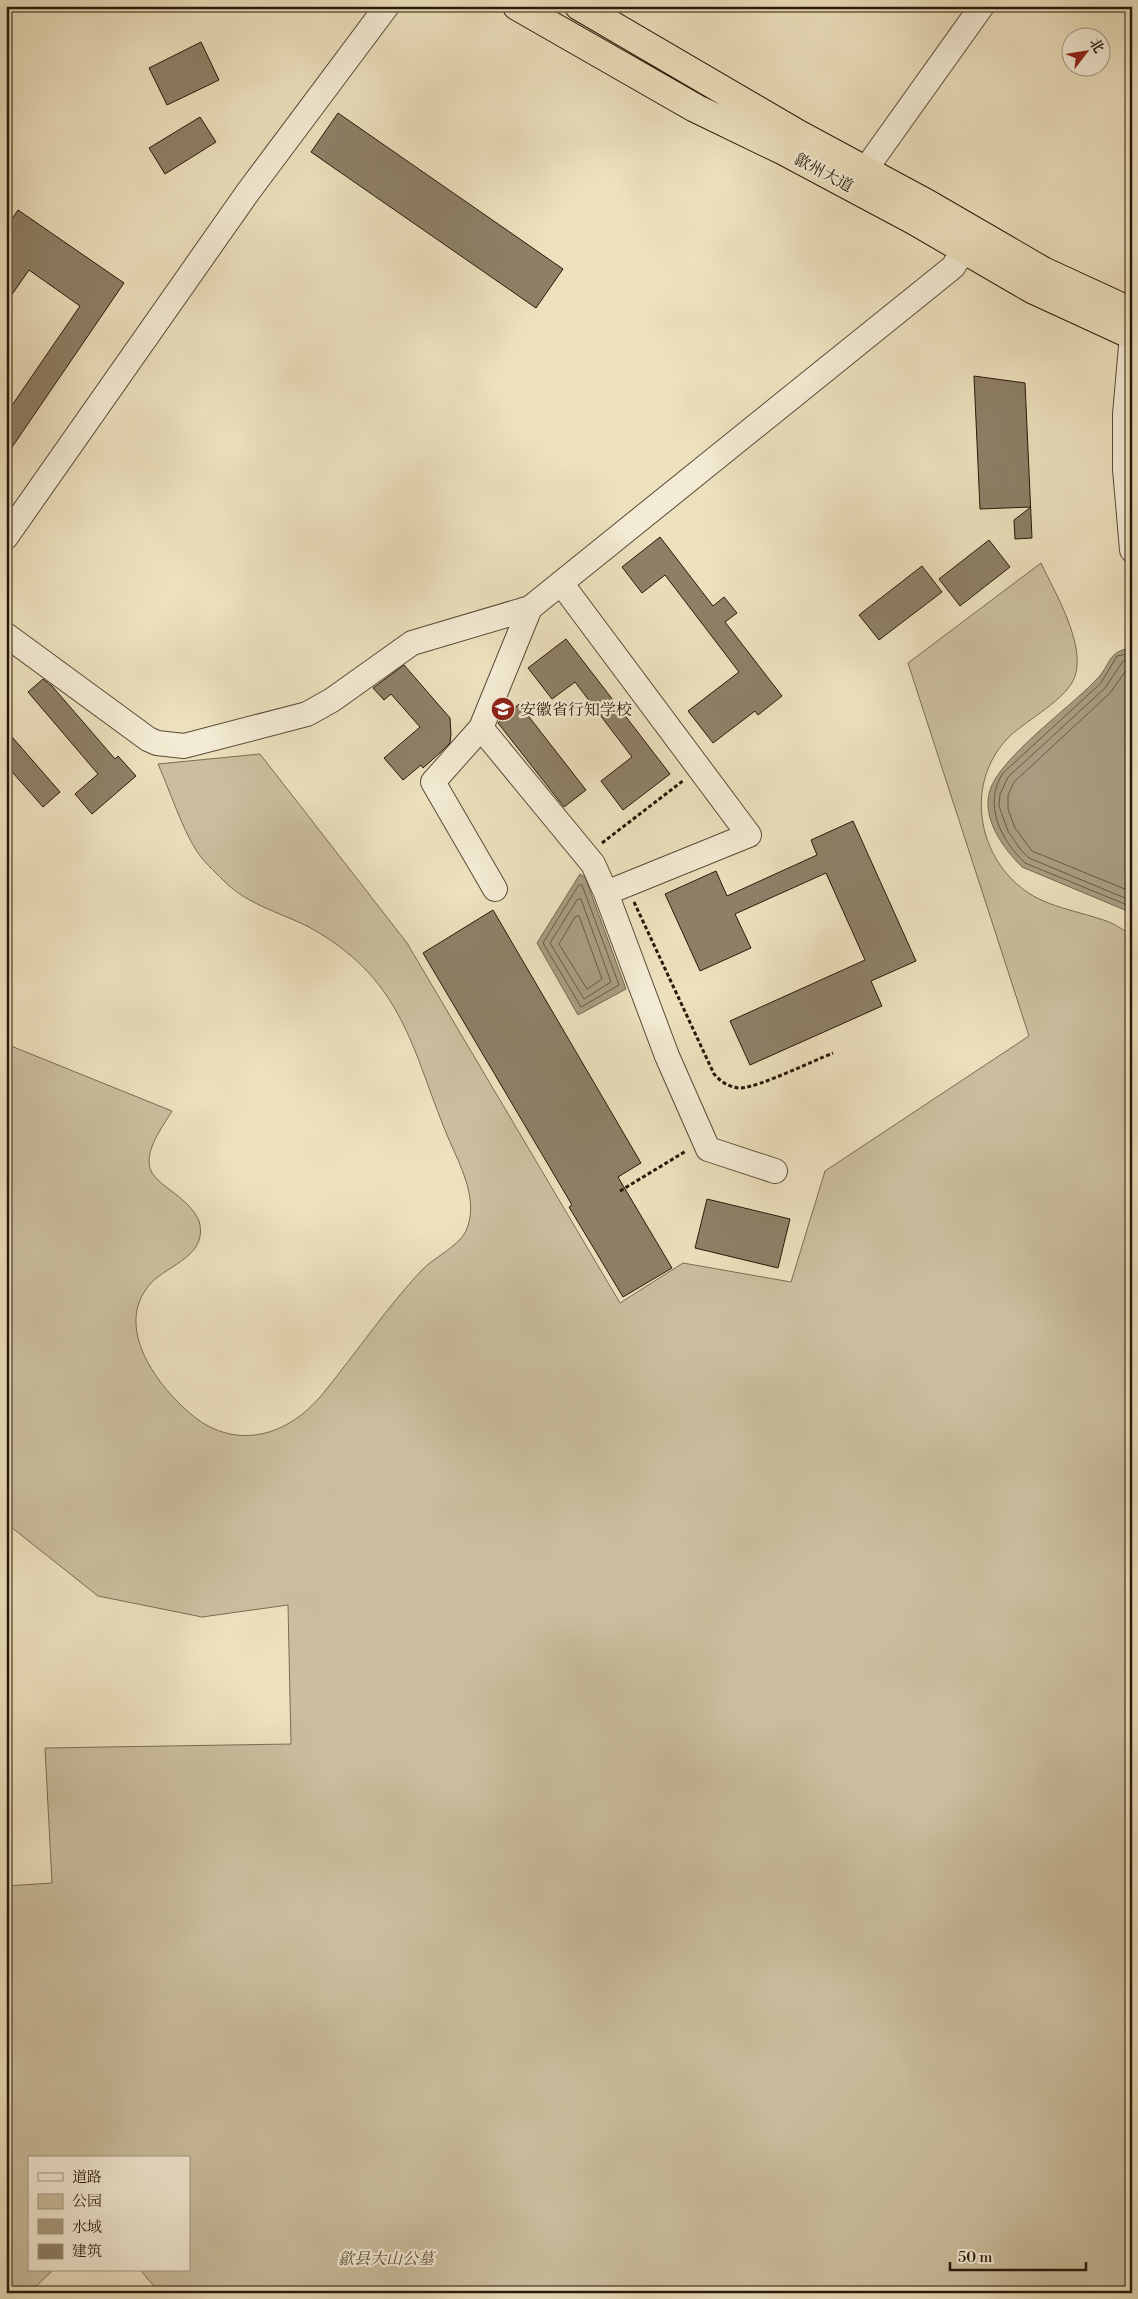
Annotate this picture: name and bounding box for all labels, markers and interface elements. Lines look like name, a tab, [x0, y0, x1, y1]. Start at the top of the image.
north arrow	[1060, 28, 1110, 78]
text: 北	[1085, 35, 1108, 56]
street label: 歙州大道	[791, 149, 856, 197]
school or university icon: 安徽省行知学校	[490, 696, 516, 722]
place label: 安徽省行知学校	[520, 700, 632, 720]
legend	[28, 2156, 190, 2272]
text: 道路	[72, 2168, 102, 2187]
text: 公园	[72, 2192, 102, 2211]
text: 水域	[72, 2218, 102, 2237]
scale bar	[950, 2239, 1087, 2271]
text: 建筑	[72, 2242, 102, 2261]
text: 50 m	[958, 2248, 992, 2267]
park label: 歙县大山公墓	[338, 2249, 437, 2269]

